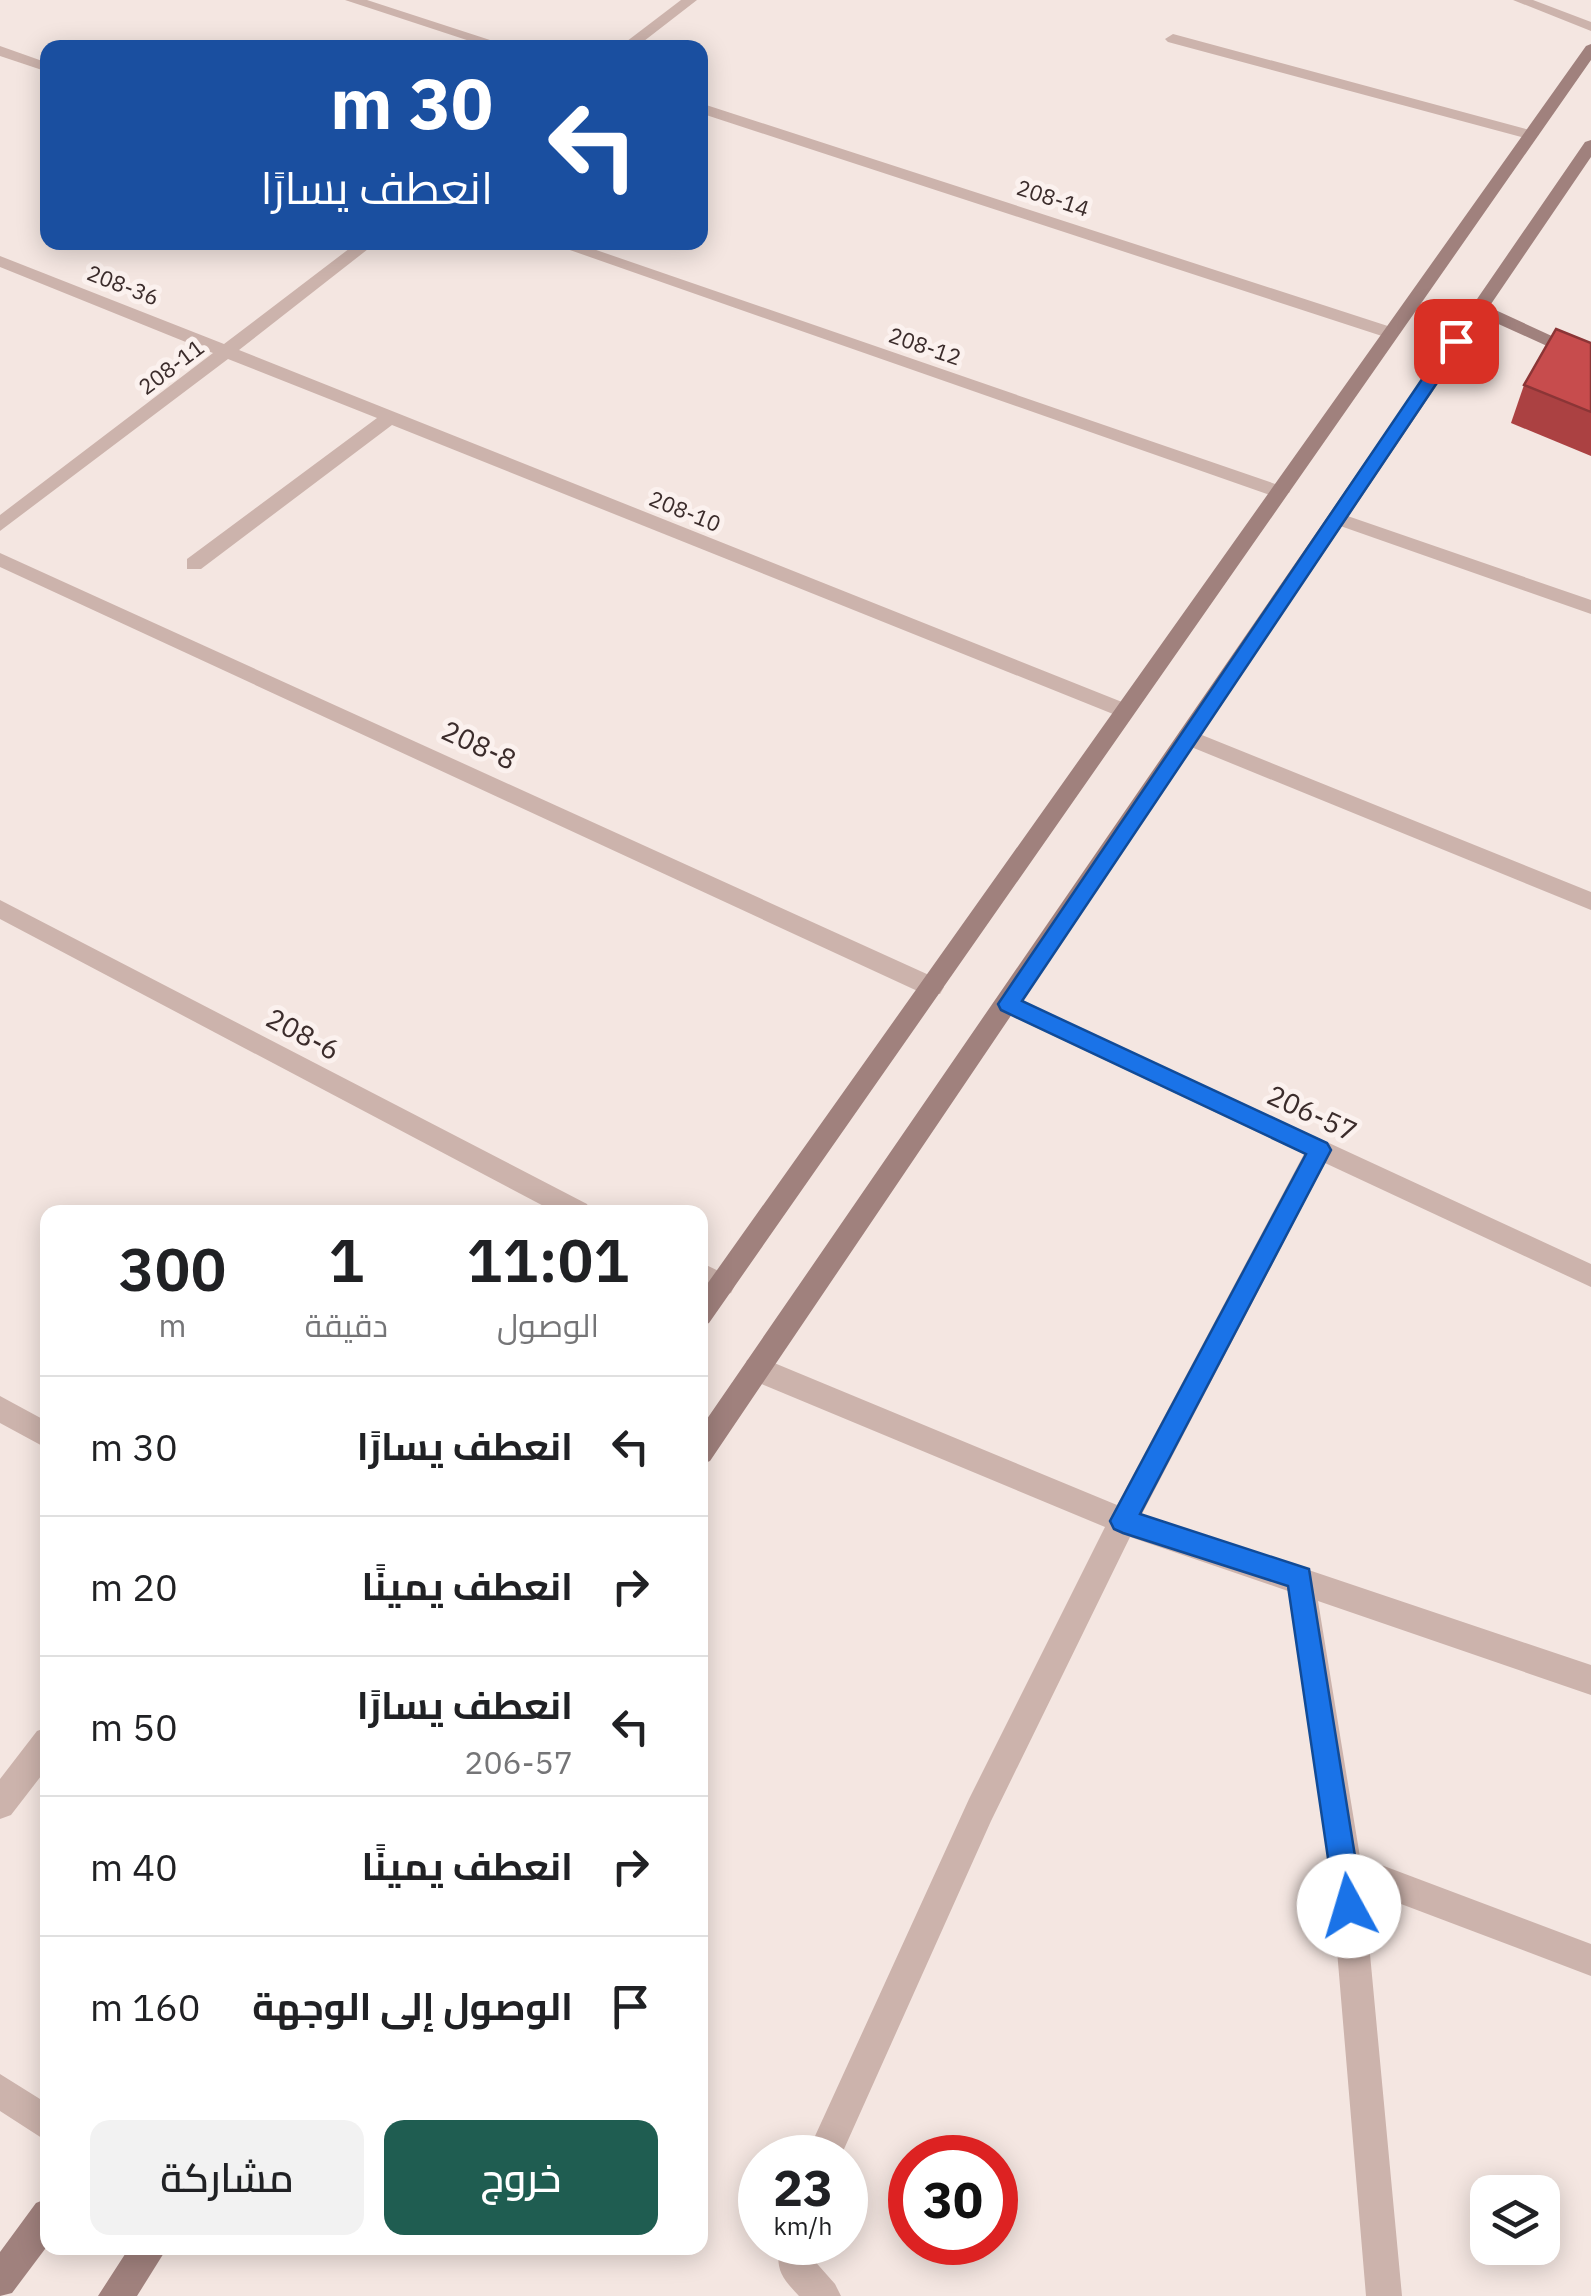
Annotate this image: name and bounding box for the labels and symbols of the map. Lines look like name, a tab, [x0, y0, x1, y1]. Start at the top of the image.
street label: 208-14	[1013, 172, 1093, 223]
street label: 208-36	[83, 258, 163, 311]
pin	[1414, 299, 1499, 384]
street label: 208-12	[885, 320, 965, 371]
street label: 208-11	[132, 333, 209, 401]
street label: 208-10	[645, 483, 725, 538]
street label: 208-8	[436, 711, 523, 778]
street label: 208-6	[260, 999, 347, 1068]
street label: 206-57	[1261, 1076, 1363, 1149]
position arrow	[1297, 1854, 1401, 1958]
speed limit sign: 30	[888, 2135, 1018, 2265]

